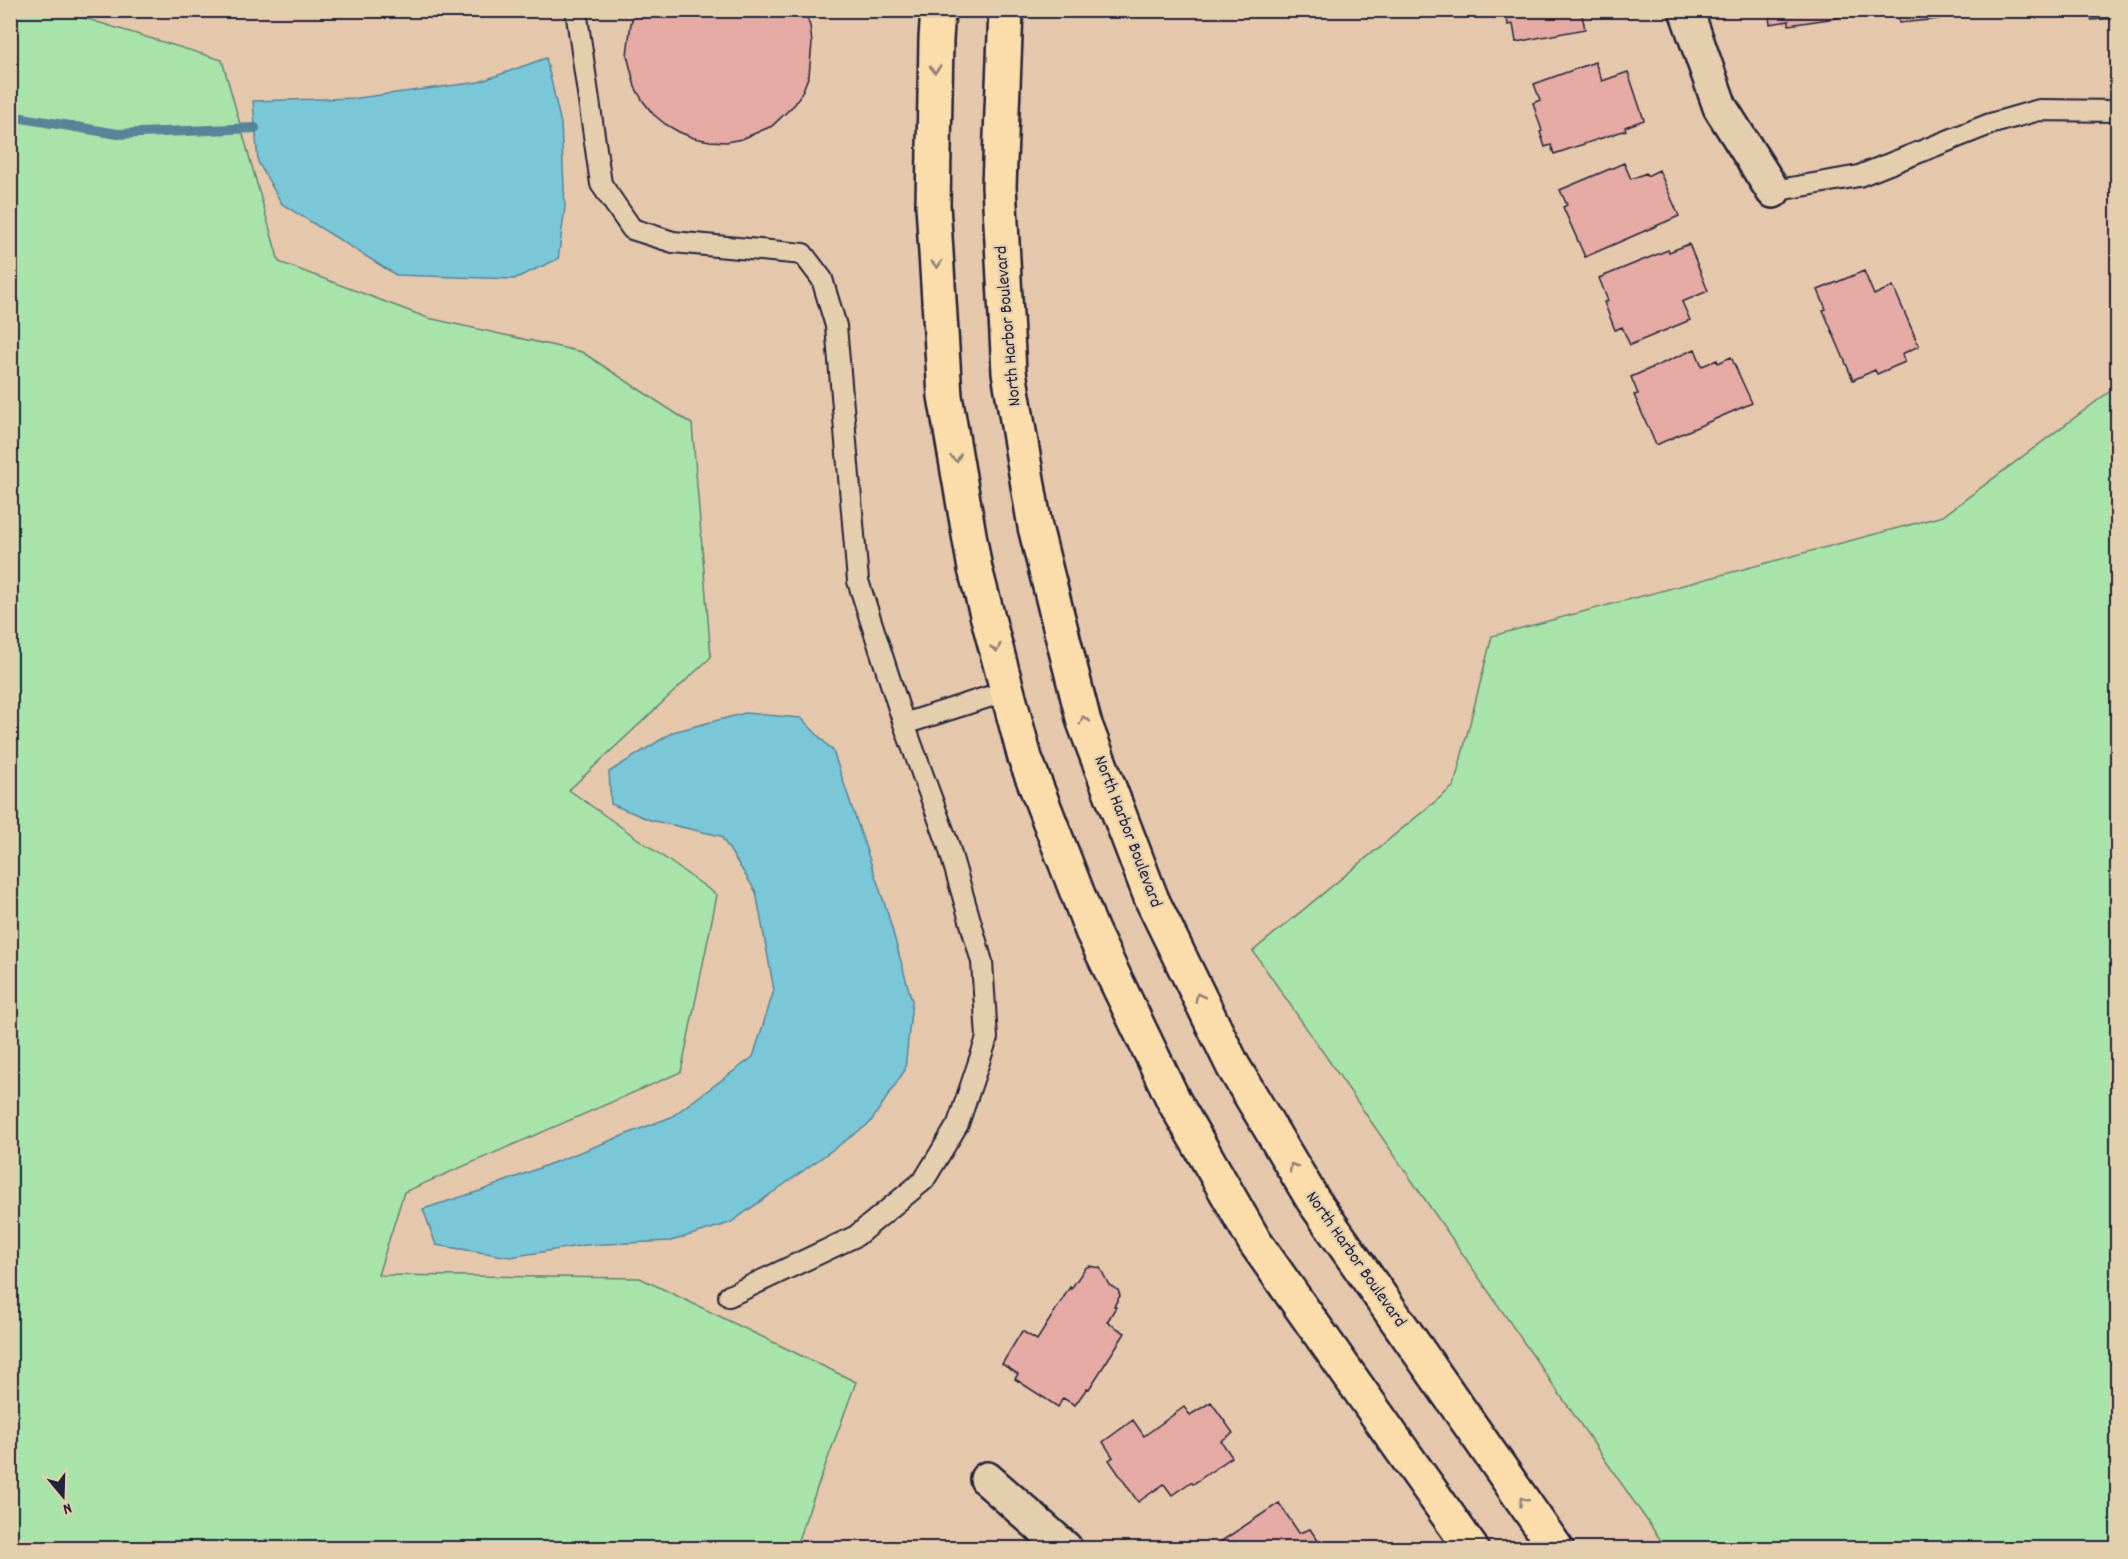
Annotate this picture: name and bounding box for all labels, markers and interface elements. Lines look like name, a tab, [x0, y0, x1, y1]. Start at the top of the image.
one-way arrow	[929, 64, 941, 73]
street label: North Harbor Boulevard	[990, 245, 1028, 407]
one-way arrow	[930, 259, 943, 268]
one-way arrow	[949, 453, 961, 462]
one-way arrow	[989, 642, 1001, 653]
one-way arrow	[1079, 715, 1091, 726]
street label: North Harbor Boulevard	[1086, 752, 1168, 912]
one-way arrow	[1195, 992, 1207, 1003]
one-way arrow	[1289, 1163, 1300, 1173]
street label: North Harbor Boulevard	[1299, 1187, 1411, 1333]
north arrow	[33, 1466, 93, 1526]
text: N	[59, 1496, 75, 1520]
one-way arrow	[1519, 1496, 1530, 1507]

